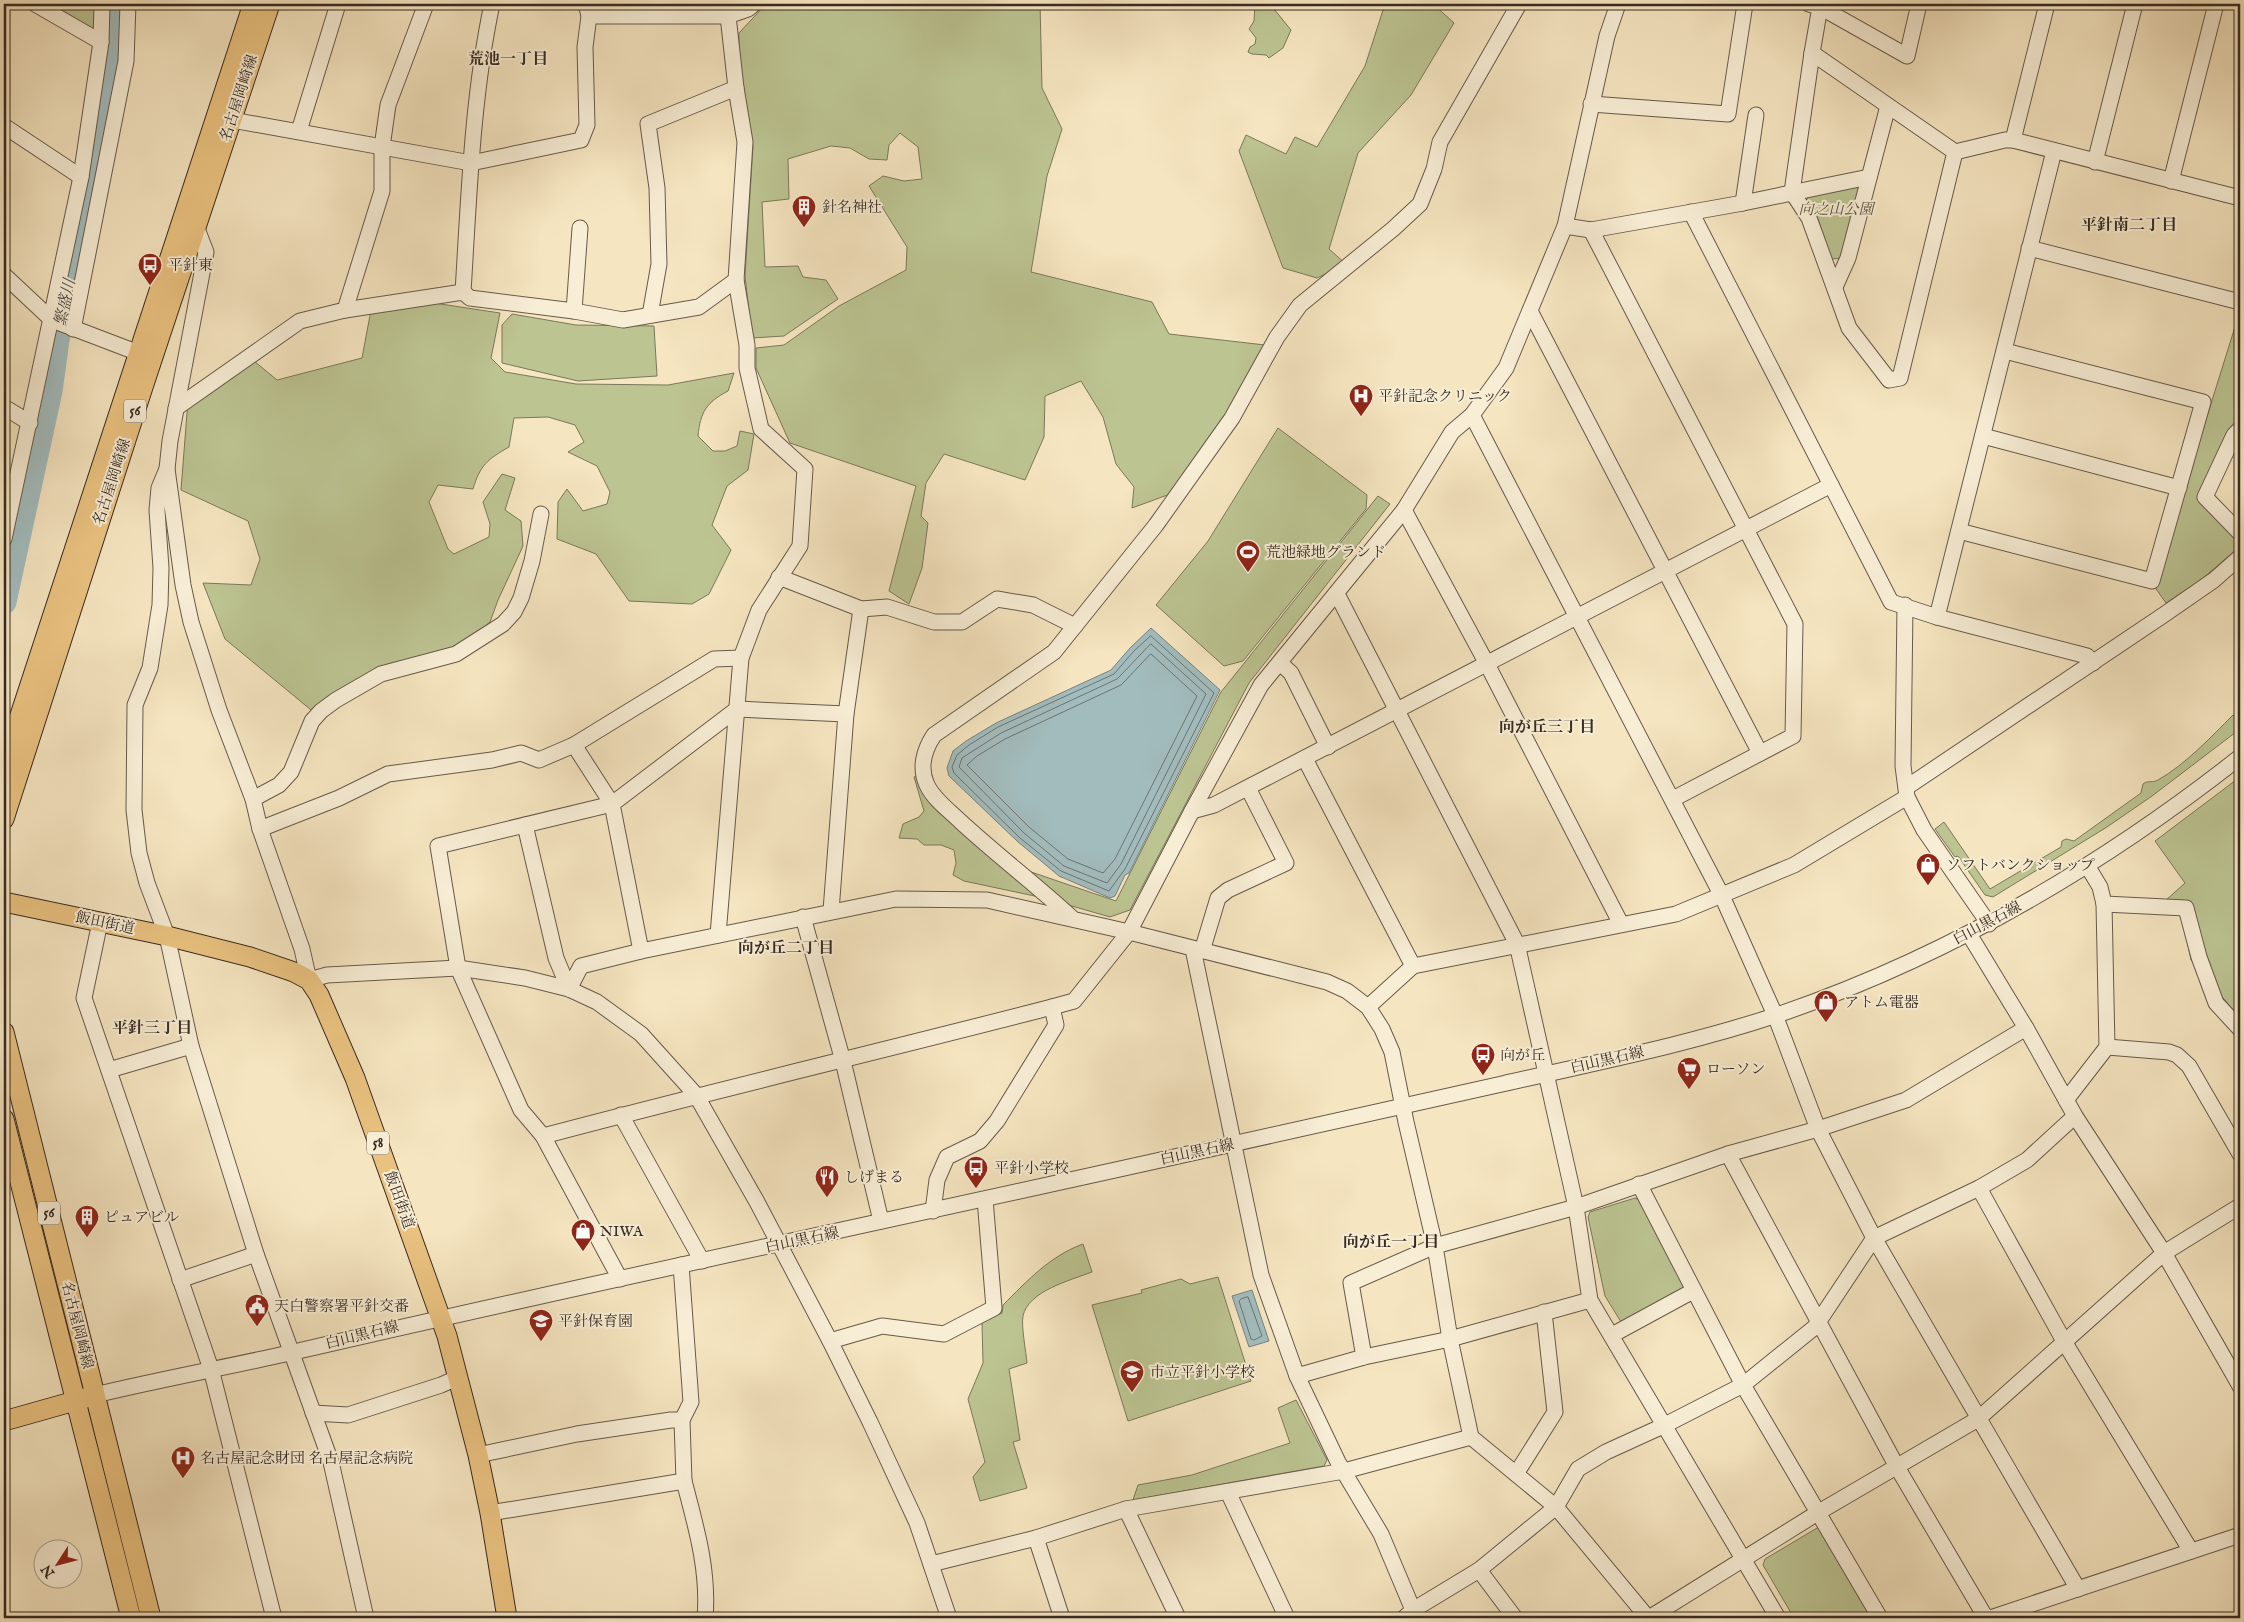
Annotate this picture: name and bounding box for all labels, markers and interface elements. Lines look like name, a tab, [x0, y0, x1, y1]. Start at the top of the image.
district label: 荒池一丁目	[468, 50, 548, 70]
street label: 名古屋岡崎線	[216, 52, 262, 144]
building icon: 針名神社	[791, 194, 817, 228]
place label: 針名神社	[822, 198, 882, 217]
park label: 向之山公園	[1798, 200, 1876, 219]
district label: 平針南二丁目	[2081, 216, 2177, 236]
bus stop icon: 平針東	[137, 252, 163, 286]
place label: 平針東	[168, 256, 213, 275]
water label: 繁盛川	[51, 275, 81, 329]
hospital icon: 平針記念クリニック	[1348, 383, 1374, 417]
place label: 平針記念クリニック	[1378, 387, 1512, 406]
road number: 56	[124, 400, 146, 422]
street label: 名古屋岡崎線	[89, 436, 135, 528]
sports icon: 荒池緑地グランド	[1235, 539, 1261, 573]
place label: 荒池緑地グランド	[1266, 543, 1386, 562]
district label: 向が丘三丁目	[1499, 718, 1595, 738]
shop icon: ソフトバンクショップ	[1915, 852, 1941, 886]
place label: ソフトバンクショップ	[1946, 856, 2095, 875]
street label: 白山黒石線	[1949, 897, 2025, 949]
street label: 飯田街道	[74, 907, 136, 939]
district label: 向が丘二丁目	[738, 939, 834, 959]
shop icon: アトム電器	[1813, 989, 1839, 1023]
place label: アトム電器	[1844, 993, 1919, 1012]
district label: 平針三丁目	[112, 1019, 192, 1039]
bus stop icon: 向が丘	[1470, 1042, 1496, 1076]
street label: 白山黒石線	[1568, 1042, 1646, 1078]
place label: 向が丘	[1500, 1046, 1545, 1065]
supermarket icon: ローソン	[1676, 1056, 1702, 1090]
place label: ローソン	[1706, 1060, 1765, 1079]
road number: 58	[367, 1132, 389, 1154]
street label: 白山黒石線	[1158, 1135, 1236, 1169]
bus stop icon: 平針小学校	[963, 1155, 989, 1189]
place label: 平針小学校	[994, 1159, 1069, 1178]
restaurant icon: しげまる	[814, 1164, 840, 1198]
place label: しげまる	[844, 1168, 904, 1187]
street label: 飯田街道	[380, 1169, 418, 1231]
road number: 56	[38, 1202, 60, 1224]
building icon: ピュアビル	[74, 1204, 100, 1238]
place label: ピュアビル	[104, 1208, 179, 1227]
shop icon: NIWA	[570, 1218, 596, 1252]
place label: NIWA	[600, 1222, 644, 1241]
street label: 白山黒石線	[763, 1223, 841, 1257]
district label: 向が丘一丁目	[1343, 1233, 1439, 1253]
street label: 名古屋岡崎線	[57, 1279, 97, 1371]
public building icon: 天白警察署平針交番	[244, 1293, 270, 1327]
place label: 天白警察署平針交番	[274, 1297, 409, 1316]
school or university icon: 平針保育園	[528, 1308, 554, 1342]
place label: 平針保育園	[558, 1312, 633, 1331]
street label: 白山黒石線	[323, 1317, 401, 1353]
school or university icon: 市立平針小学校	[1119, 1359, 1145, 1393]
place label: 市立平針小学校	[1150, 1363, 1255, 1382]
hospital icon: 名古屋記念財団 名古屋記念病院	[170, 1445, 196, 1479]
place label: 名古屋記念財団 名古屋記念病院	[200, 1449, 413, 1468]
north arrow	[32, 1540, 82, 1590]
text: N	[37, 1561, 60, 1582]

